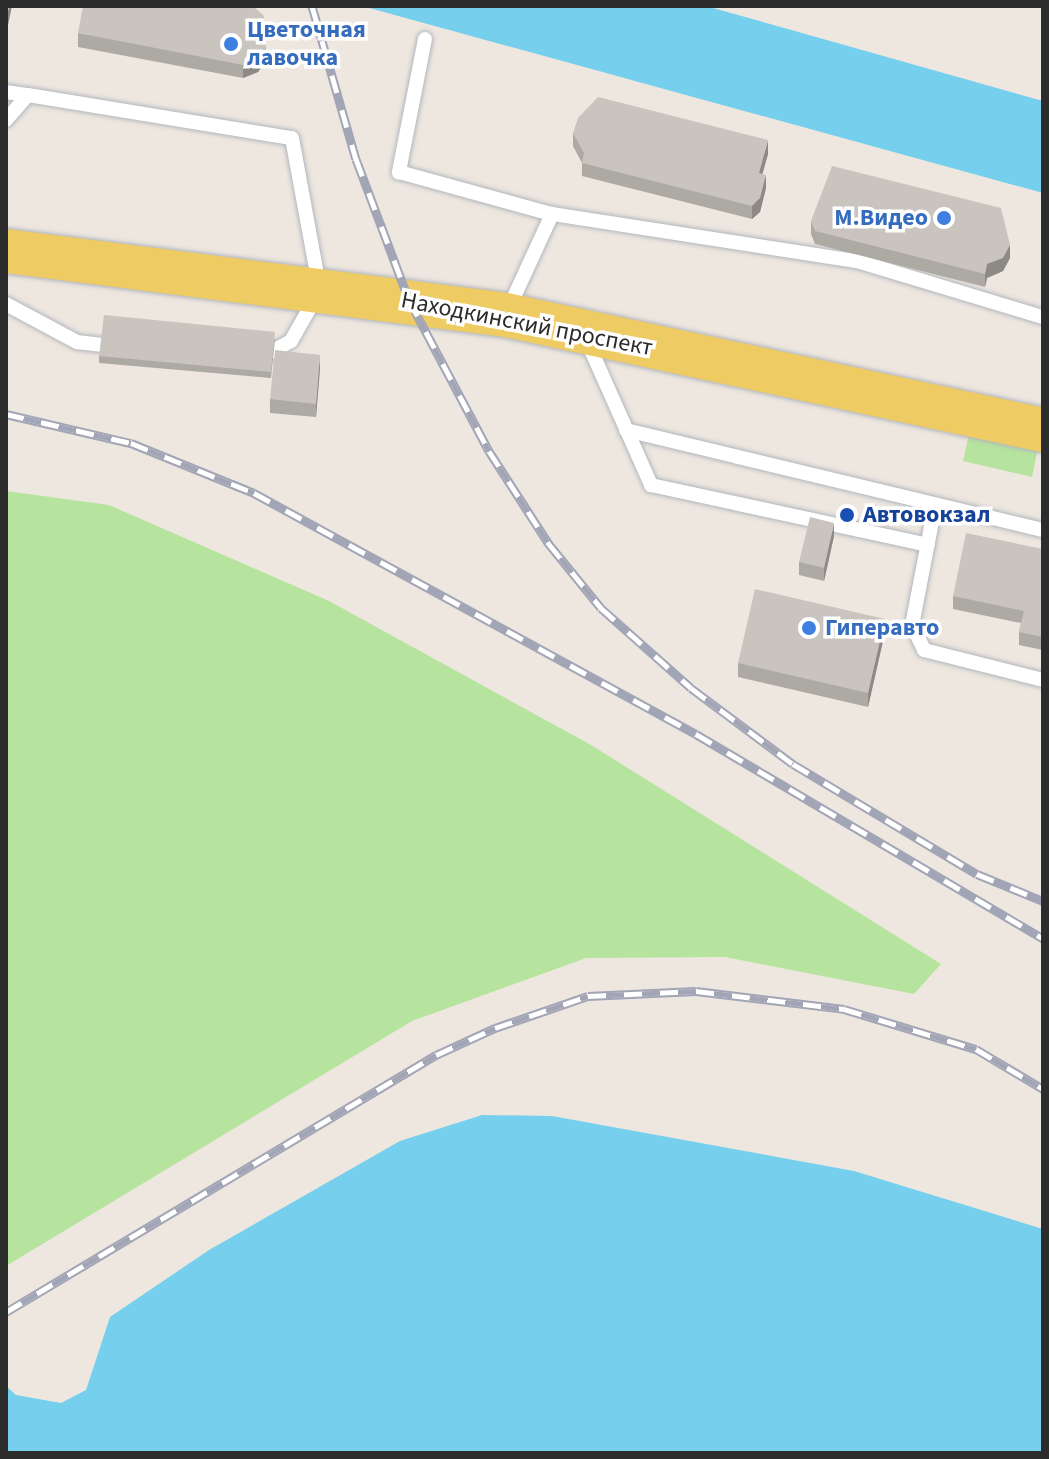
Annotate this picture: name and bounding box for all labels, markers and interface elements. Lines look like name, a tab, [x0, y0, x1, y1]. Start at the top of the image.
place label: Цветочная лавочка	[247, 16, 366, 72]
marker: Цветочная лавочка	[222, 35, 240, 53]
place label: М.Видео	[834, 204, 928, 232]
marker: М.Видео	[935, 209, 953, 227]
street label: Находкинский проспект	[399, 285, 655, 363]
place label: Автовокзал	[863, 501, 990, 529]
marker: Автовокзал	[838, 506, 856, 524]
place label: Гиперавто	[825, 614, 939, 642]
marker: Гиперавто	[800, 619, 818, 637]

